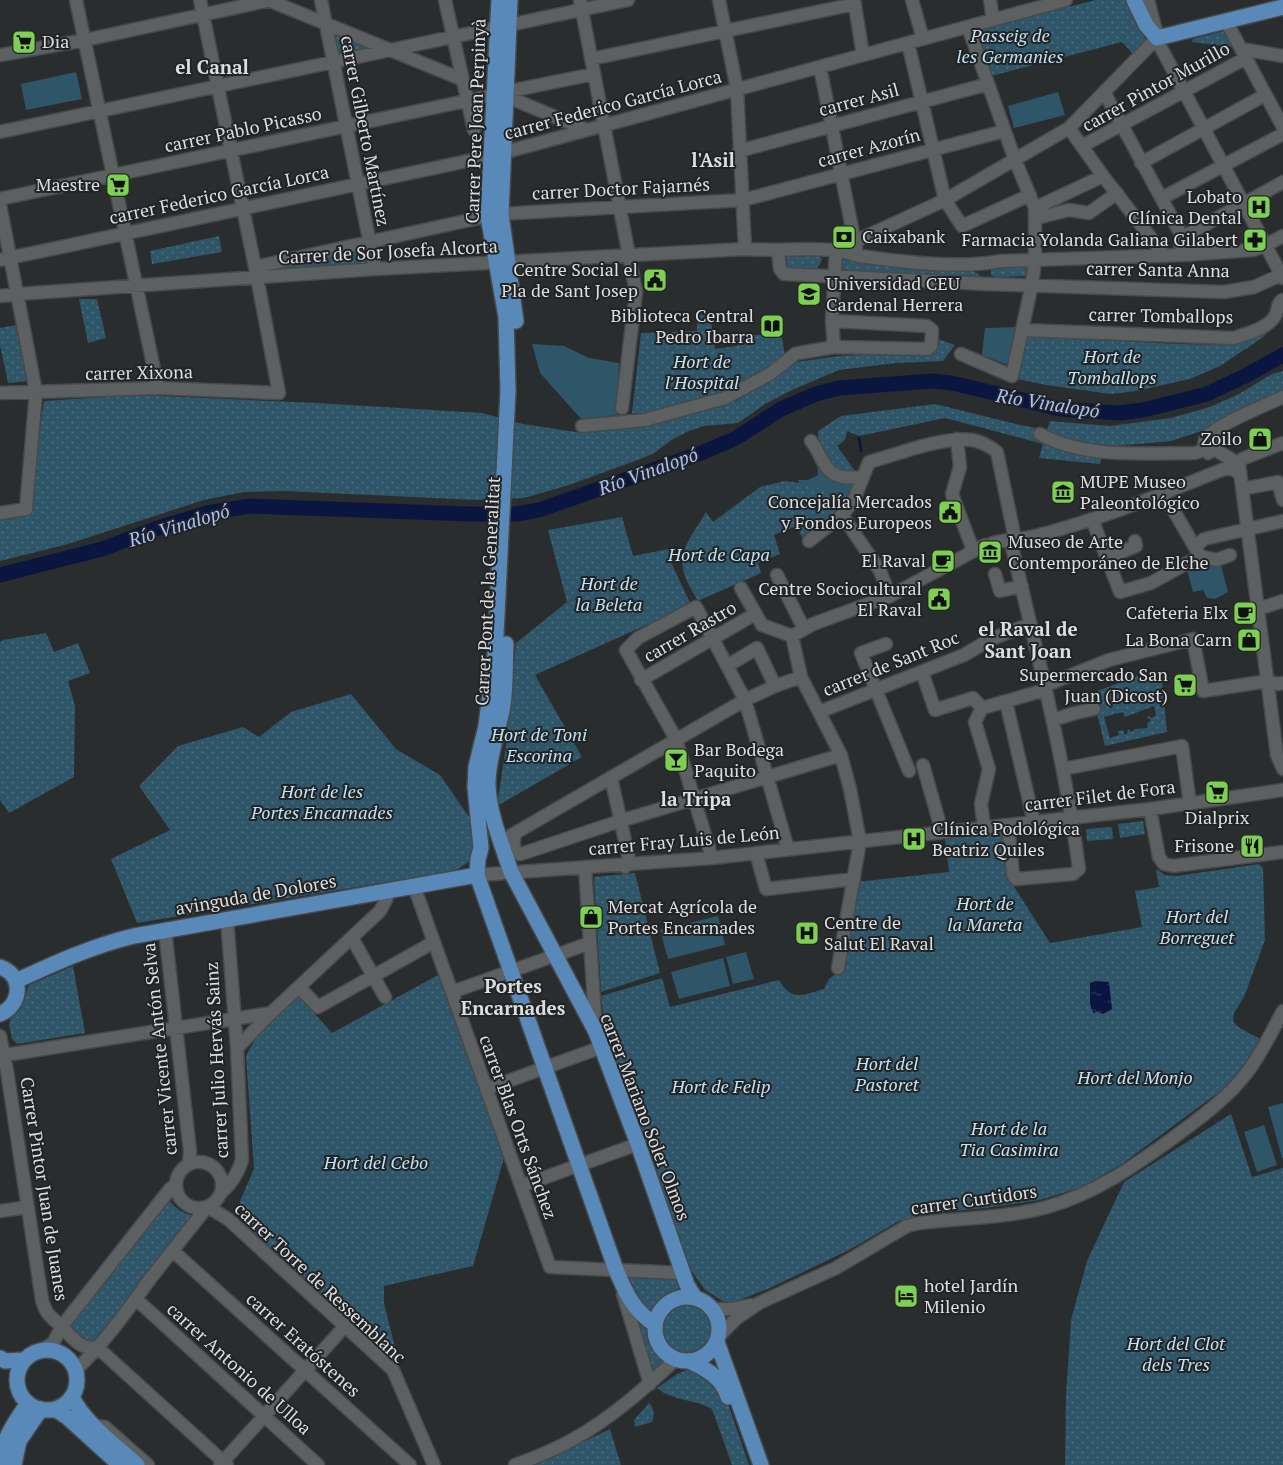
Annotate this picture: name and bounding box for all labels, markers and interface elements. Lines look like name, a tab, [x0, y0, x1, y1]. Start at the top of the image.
street label: Carrer Pere Joan Perpinyà	[459, 18, 491, 224]
park label: Passeig de les Germanies	[956, 23, 1064, 68]
supermarket icon: Dia	[11, 29, 37, 55]
place label: Dia	[42, 29, 69, 53]
street label: carrer Gilberto Martínez	[336, 33, 396, 228]
street label: carrer Pintor Murillo	[1077, 36, 1234, 137]
district label: el Canal	[175, 54, 249, 79]
street label: carrer Federico García Lorca	[501, 63, 724, 145]
street label: carrer Asil	[816, 77, 902, 121]
street label: carrer Pablo Picasso	[162, 101, 324, 157]
street label: carrer Azorín	[815, 122, 923, 172]
district label: l'Asil	[691, 147, 735, 172]
street label: carrer Federico García Lorca	[107, 159, 331, 229]
street label: carrer Doctor Fajarnés	[531, 171, 711, 205]
place label: Maestre	[36, 172, 100, 196]
supermarket icon: Maestre	[105, 172, 131, 198]
place label: Lobato Clínica Dental	[1128, 184, 1242, 229]
hospital icon: Lobato Clínica Dental	[1246, 194, 1272, 220]
bank icon: Caixabank	[831, 224, 857, 250]
place label: Caixabank	[862, 224, 946, 248]
place label: Farmacia Yolanda Galiana Gilabert	[961, 227, 1238, 251]
pharmacy icon: Farmacia Yolanda Galiana Gilabert	[1242, 227, 1268, 253]
street label: Carrer de Sor Josefa Alcorta	[278, 233, 498, 269]
street label: carrer Santa Anna	[1086, 256, 1230, 282]
place label: Centre Social el Pla de Sant Josep	[501, 257, 638, 302]
public building icon: Centre Social el Pla de Sant Josep	[642, 267, 668, 293]
place label: Universidad CEU Cardenal Herrera	[826, 271, 963, 316]
school or university icon: Universidad CEU Cardenal Herrera	[796, 281, 822, 307]
street label: carrer Tomballops	[1088, 302, 1234, 328]
place label: Biblioteca Central Pedro Ibarra	[611, 303, 754, 348]
library icon: Biblioteca Central Pedro Ibarra	[759, 313, 785, 339]
park label: Hort de Tomballops	[1067, 344, 1157, 389]
park label: Hort de l'Hospital	[665, 349, 739, 394]
street label: carrer Xixona	[85, 359, 193, 385]
water label: Río Vinalopó	[994, 382, 1102, 423]
place label: Zoilo	[1201, 426, 1242, 450]
shop icon: Zoilo	[1247, 426, 1273, 452]
water label: Río Vinalopó	[593, 441, 702, 500]
place label: MUPE Museo Paleontológico	[1080, 469, 1200, 514]
street label: Carrer Pont de la Generalitat	[469, 475, 505, 706]
museum icon: MUPE Museo Paleontológico	[1050, 479, 1076, 505]
place label: Concejalía Mercados y Fondos Europeos	[768, 489, 932, 534]
water label: Río Vinalopó	[124, 497, 233, 552]
public building icon: Concejalía Mercados y Fondos Europeos	[937, 499, 963, 525]
place label: Museo de Arte Contemporáneo de Elche	[1008, 529, 1209, 574]
museum icon: Museo de Arte Contemporáneo de Elche	[977, 539, 1003, 565]
park label: Hort de Capa	[667, 542, 770, 566]
place label: El Raval	[862, 548, 926, 572]
cafe icon: El Raval	[930, 548, 956, 574]
park label: Hort de la Beleta	[576, 571, 642, 616]
place label: Centre Sociocultural El Raval	[758, 576, 922, 621]
public building icon: Centre Sociocultural El Raval	[926, 586, 952, 612]
street label: carrer Rastro	[639, 595, 740, 667]
place label: Cafeteria Elx	[1126, 600, 1229, 624]
cafe icon: Cafeteria Elx	[1232, 600, 1258, 626]
district label: el Raval de Sant Joan	[978, 616, 1078, 663]
street label: carrer de Sant Roc	[819, 625, 962, 701]
place label: La Bona Carn	[1125, 627, 1232, 651]
shop icon: La Bona Carn	[1236, 627, 1262, 653]
place label: Supermercado San Juan (Dicost)	[1019, 662, 1168, 707]
supermarket icon: Supermercado San Juan (Dicost)	[1172, 672, 1198, 698]
park label: Hort de Toni Escorina	[490, 722, 587, 767]
place label: Bar Bodega Paquito	[694, 737, 784, 782]
bar icon: Bar Bodega Paquito	[663, 747, 689, 773]
street label: carrer Filet de Fora	[1023, 774, 1177, 816]
park label: Hort de les Portes Encarnades	[250, 779, 393, 824]
supermarket icon: Dialprix	[1204, 779, 1230, 805]
district label: la Tripa	[661, 786, 732, 811]
place label: Dialprix	[1185, 805, 1250, 829]
place label: Clínica Podológica Beatriz Quiles	[932, 816, 1080, 861]
street label: carrer Fray Luis de León	[587, 820, 781, 860]
hospital icon: Clínica Podológica Beatriz Quiles	[901, 826, 927, 852]
place label: Frisone	[1174, 833, 1234, 857]
restaurant icon: Frisone	[1239, 833, 1265, 859]
street label: avinguda de Dolores	[174, 868, 338, 920]
park label: Hort de la Mareta	[948, 891, 1022, 936]
place label: Mercat Agrícola de Portes Encarnades	[608, 894, 757, 939]
shop icon: Mercat Agrícola de Portes Encarnades	[578, 904, 604, 930]
park label: Hort del Borreguet	[1159, 904, 1235, 949]
place label: Centre de Salut El Raval	[824, 910, 934, 955]
hospital icon: Centre de Salut El Raval	[794, 920, 820, 946]
street label: carrer Vicente Antón Selva	[136, 942, 182, 1157]
street label: carrer Julio Hervás Sainz	[199, 961, 233, 1159]
district label: Portes Encarnades	[461, 973, 566, 1020]
street label: carrer Mariano Soler Olmos	[595, 1010, 697, 1224]
street label: carrer Blas Orts Sánchez	[474, 1031, 563, 1222]
park label: Hort del Pastoret	[854, 1051, 920, 1096]
park label: Hort del Monjo	[1076, 1065, 1193, 1089]
park label: Hort de Felip	[670, 1074, 771, 1098]
street label: Carrer Pintor Juan de Juanes	[15, 1075, 75, 1303]
park label: Hort de la Tia Casimira	[959, 1116, 1059, 1161]
park label: Hort del Cebo	[323, 1150, 428, 1174]
street label: carrer Curtidors	[909, 1178, 1039, 1220]
street label: carrer Torre de Ressemblanc	[230, 1196, 412, 1368]
place label: hotel Jardín Milenio	[924, 1273, 1018, 1318]
hotel icon: hotel Jardín Milenio	[893, 1283, 919, 1309]
street label: carrer Eratóstenes	[241, 1287, 366, 1402]
street label: carrer Antonio de Ulloa	[162, 1297, 317, 1440]
park label: Hort del Clot dels Tres	[1126, 1331, 1226, 1376]

